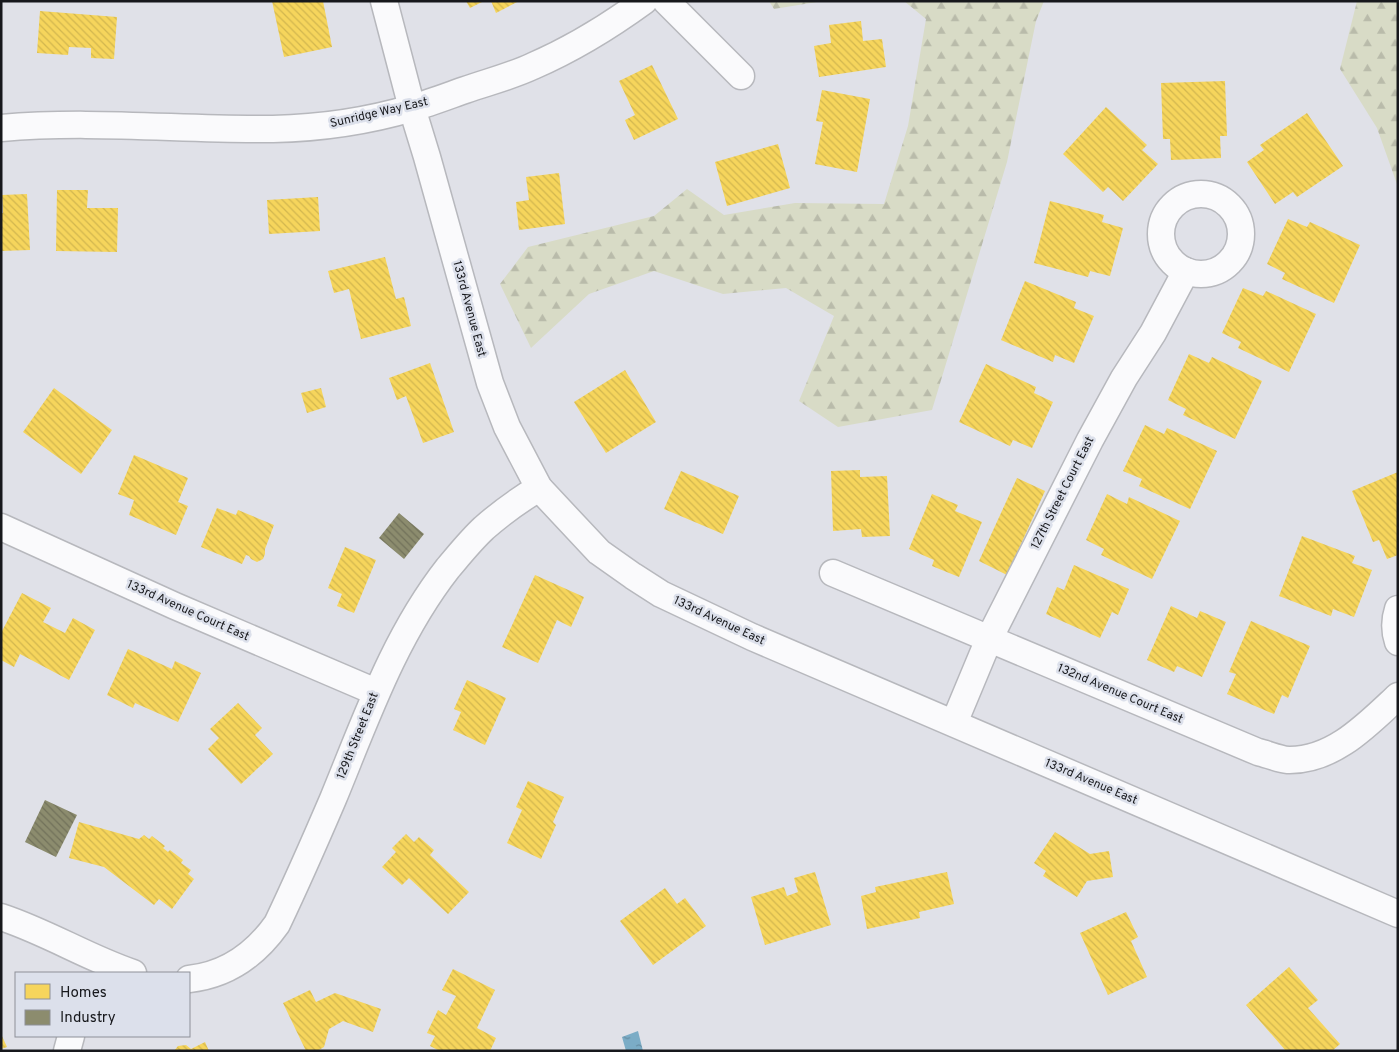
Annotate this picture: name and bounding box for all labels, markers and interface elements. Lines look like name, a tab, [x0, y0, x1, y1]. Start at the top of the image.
street label: Sunridge Way East	[329, 94, 429, 132]
street label: 133rd Avenue East	[448, 259, 490, 359]
street label: 127th Street Court East	[1028, 434, 1098, 552]
street label: 133rd Avenue Court East	[124, 577, 252, 645]
street label: 133rd Avenue East	[671, 593, 767, 649]
street label: 132nd Avenue Court East	[1055, 660, 1185, 728]
street label: 129th Street East	[333, 690, 383, 782]
street label: 133rd Avenue East	[1042, 755, 1140, 809]
legend	[15, 972, 190, 1037]
text: Homes	[60, 984, 107, 1003]
text: Industry	[60, 1009, 116, 1028]

